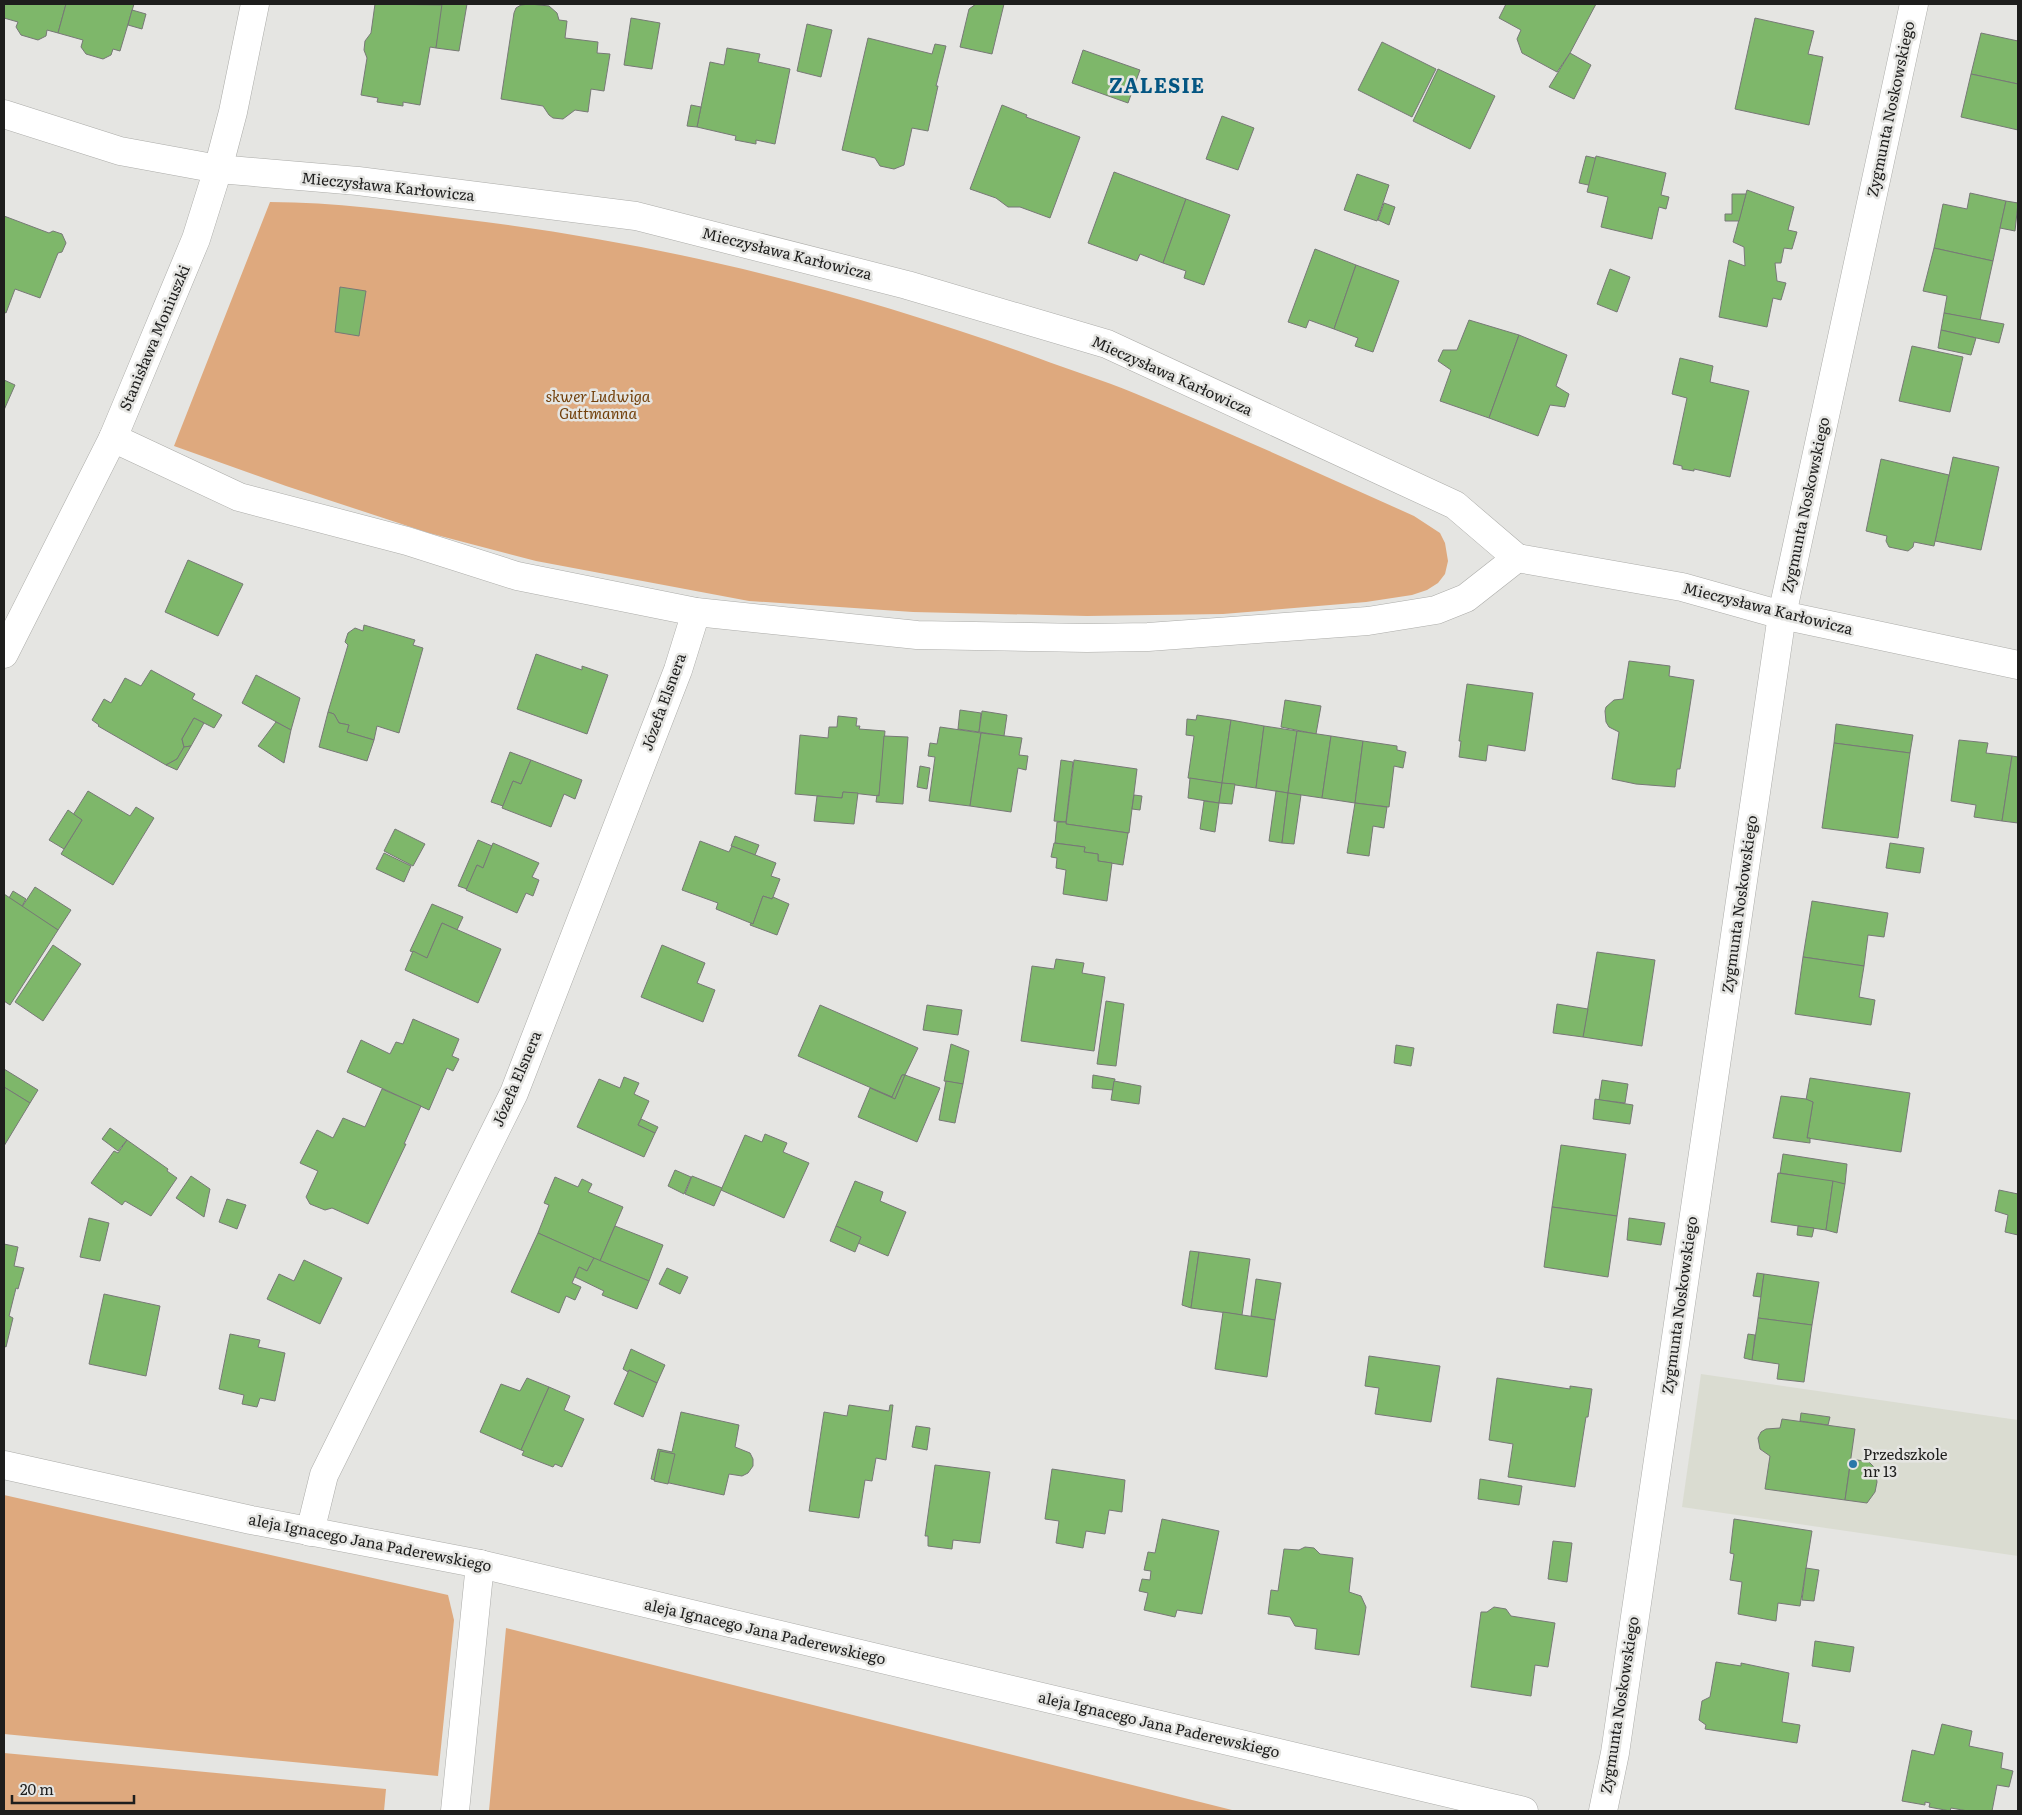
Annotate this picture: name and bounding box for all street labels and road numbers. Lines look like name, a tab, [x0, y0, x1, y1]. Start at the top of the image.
street label: Zygmunta Noskowskiego	[1860, 18, 1919, 199]
street label: Mieczysława Karłowicza	[300, 165, 477, 206]
street label: Mieczysława Karłowicza	[700, 220, 875, 285]
street label: Stanisława Moniuszki	[112, 261, 195, 414]
street label: Mieczysława Karłowicza	[1088, 329, 1258, 421]
street label: Zygmunta Noskowskiego	[1775, 414, 1834, 595]
street label: Mieczysława Karłowicza	[1681, 575, 1856, 640]
street label: Józefa Elsnera	[634, 649, 691, 753]
street label: Zygmunta Noskowskiego	[1715, 813, 1762, 994]
street label: Józefa Elsnera	[485, 1026, 547, 1130]
street label: Zygmunta Noskowskiego	[1655, 1214, 1702, 1395]
street label: aleja Ignacego Jana Paderewskiego	[247, 1507, 494, 1576]
street label: aleja Ignacego Jana Paderewskiego	[642, 1592, 888, 1670]
street label: Zygmunta Noskowskiego	[1593, 1614, 1644, 1795]
street label: aleja Ignacego Jana Paderewskiego	[1036, 1685, 1282, 1763]

